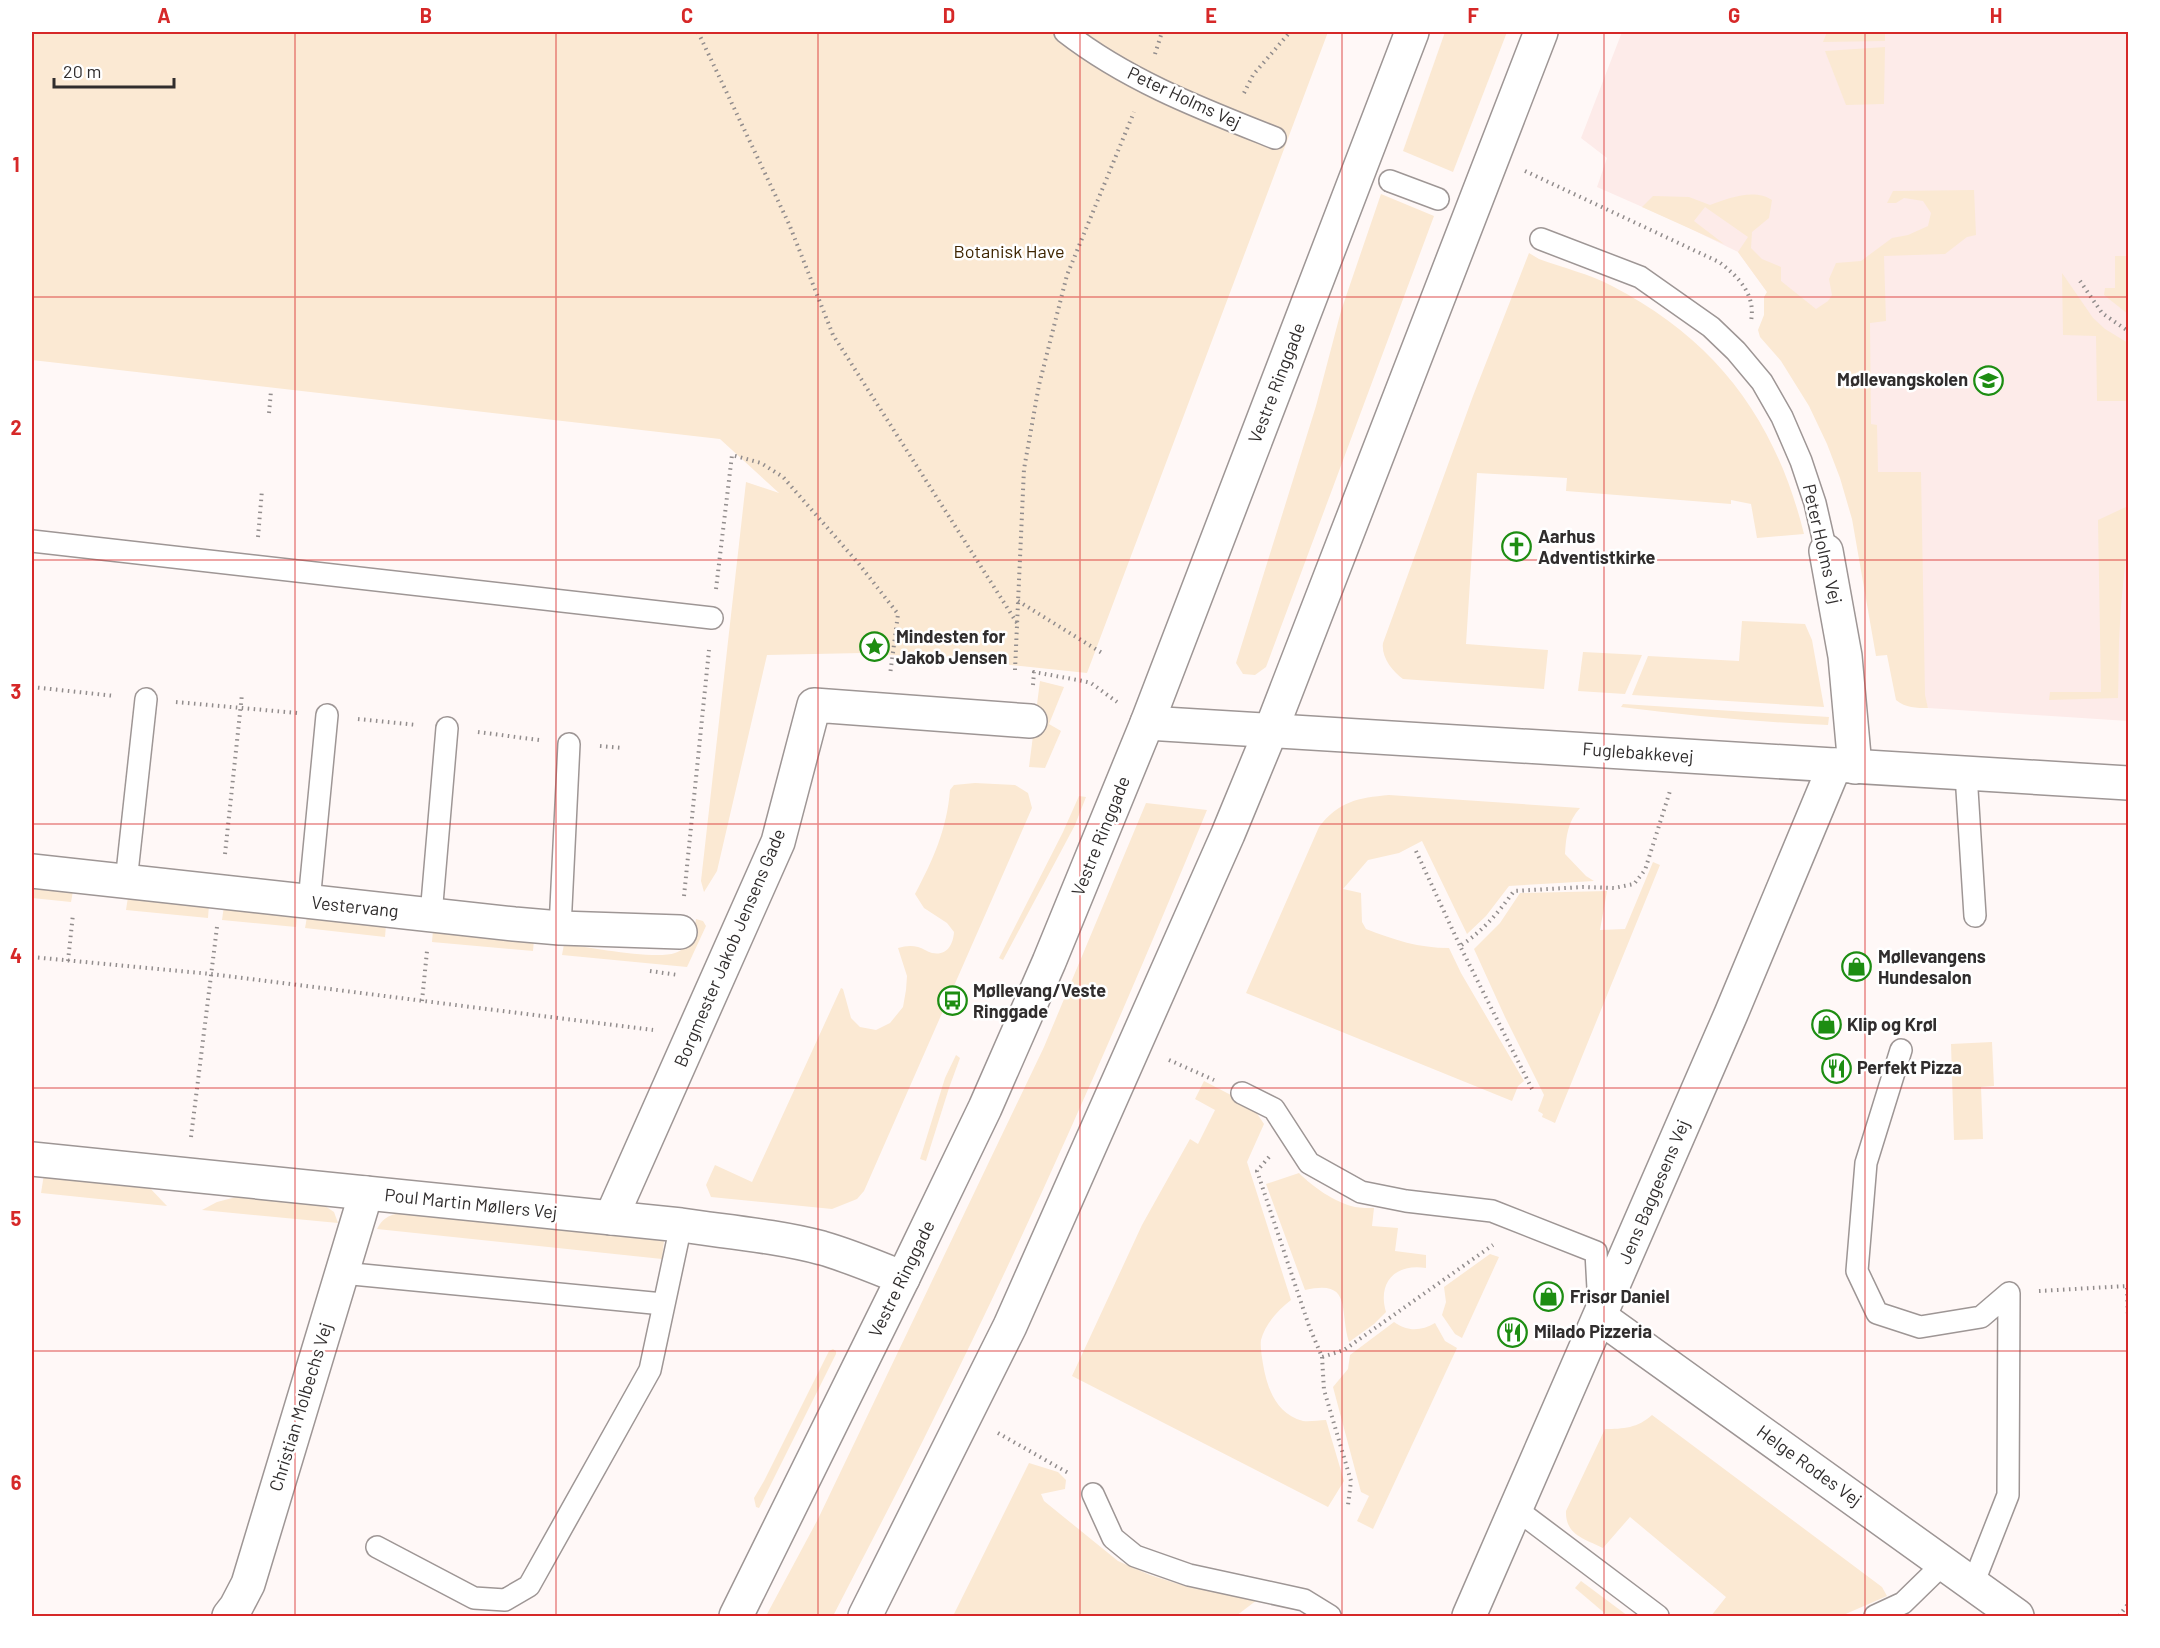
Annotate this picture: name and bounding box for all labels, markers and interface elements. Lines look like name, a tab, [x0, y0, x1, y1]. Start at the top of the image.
text: A	[157, 3, 171, 27]
text: B	[420, 3, 432, 27]
text: C	[681, 3, 693, 27]
text: D	[943, 3, 955, 27]
text: E	[1205, 3, 1217, 27]
text: F	[1467, 3, 1479, 27]
text: G	[1728, 3, 1740, 27]
text: H	[1990, 3, 2002, 27]
scale bar	[54, 51, 174, 89]
text: 20 m	[63, 60, 101, 82]
street label: Peter Holms Vej	[1124, 61, 1245, 133]
text: 1	[12, 152, 20, 176]
park label: Botanisk Have	[953, 240, 1065, 262]
street label: Vestre Ringgade	[1243, 319, 1309, 446]
school or university icon: Møllevangskolen	[1973, 364, 2005, 396]
place label: Møllevangskolen	[1837, 368, 1968, 390]
text: 2	[10, 415, 22, 439]
street label: Peter Holms Vej	[1798, 482, 1847, 606]
place label: Aarhus Adventistkirke	[1538, 525, 1656, 568]
church icon: Aarhus Adventistkirke	[1501, 531, 1533, 563]
place label: Mindesten for Jakob Jensen	[896, 625, 1007, 668]
place icon: Mindesten for Jakob Jensen	[859, 631, 891, 663]
text: 3	[11, 679, 21, 703]
street label: Fuglebakkevej	[1582, 737, 1694, 767]
street label: Vestre Ringgade	[1066, 773, 1134, 899]
street label: Borgmester Jakob Jensens Gade	[669, 825, 789, 1070]
street label: Vestervang	[310, 890, 400, 922]
text: 4	[10, 943, 22, 967]
place label: Møllevangens Hundesalon	[1878, 945, 1986, 988]
shop icon: Møllevangens Hundesalon	[1841, 951, 1873, 983]
place label: Møllevang/Veste Ringgade	[973, 979, 1106, 1022]
bus stop icon: Møllevang/Veste Ringgade	[936, 985, 968, 1017]
shop icon: Klip og Krøl	[1810, 1009, 1842, 1041]
place label: Klip og Krøl	[1847, 1013, 1937, 1035]
restaurant icon: Perfekt Pizza	[1820, 1052, 1852, 1084]
place label: Perfekt Pizza	[1857, 1056, 1962, 1078]
street label: Jens Baggesens Vej	[1613, 1116, 1693, 1267]
street label: Poul Martin Møllers Vej	[384, 1183, 559, 1223]
text: 5	[11, 1206, 22, 1230]
street label: Vestre Ringgade	[863, 1217, 939, 1341]
shop icon: Frisør Daniel	[1533, 1281, 1565, 1313]
place label: Frisør Daniel	[1570, 1285, 1670, 1307]
restaurant icon: Milado Pizzeria	[1497, 1316, 1529, 1348]
street label: Christian Molbechs Vej	[264, 1320, 336, 1494]
place label: Milado Pizzeria	[1534, 1320, 1652, 1342]
street label: Helge Rodes Vej	[1753, 1420, 1866, 1511]
text: 6	[11, 1470, 22, 1494]

